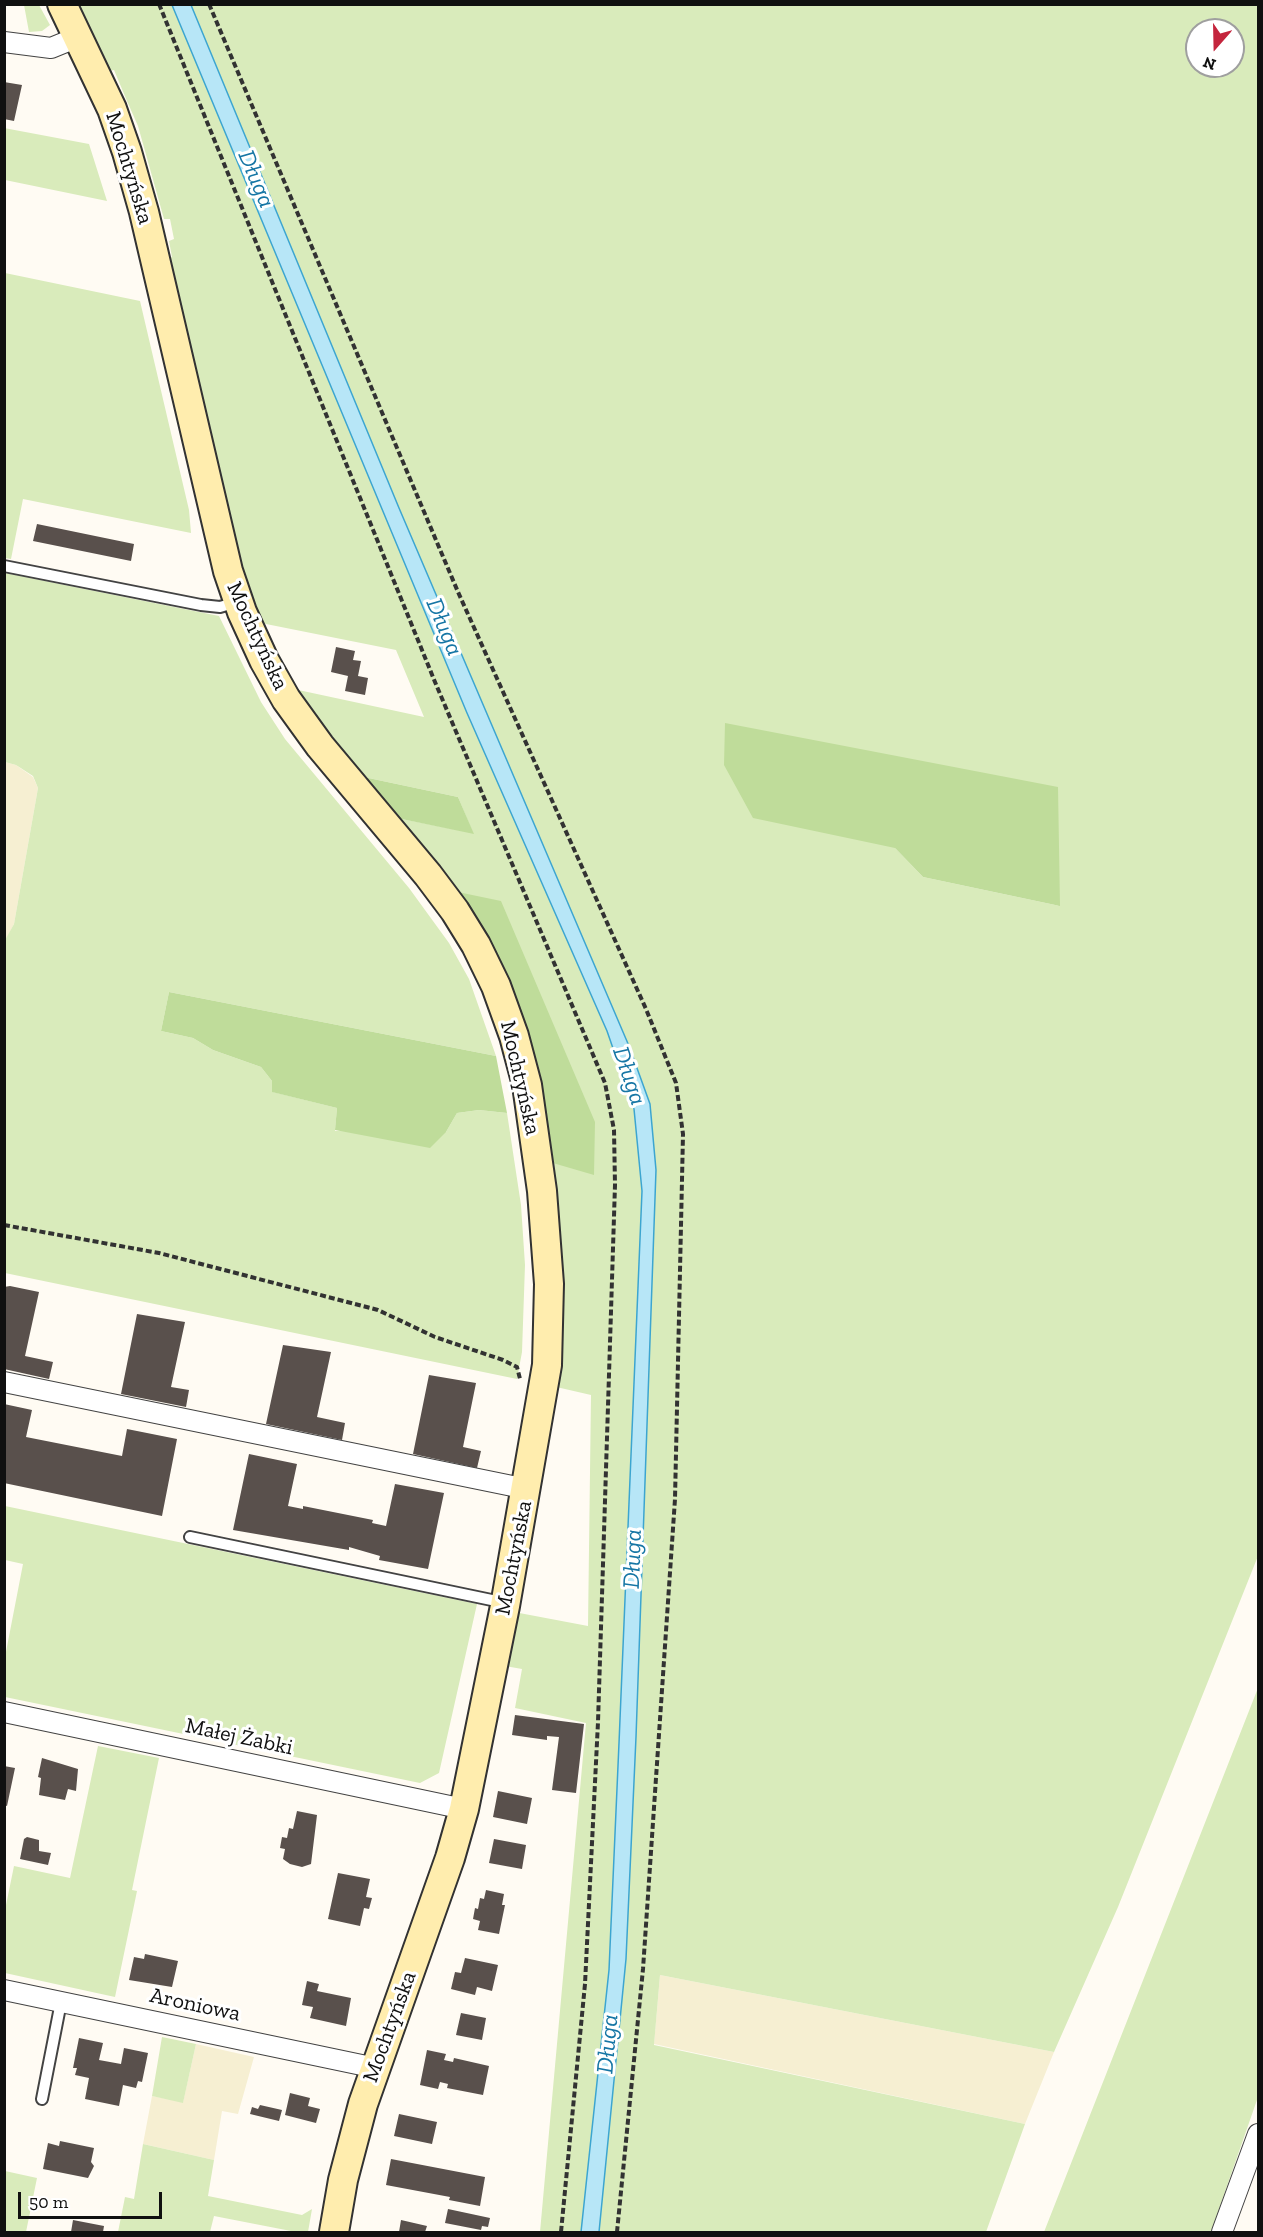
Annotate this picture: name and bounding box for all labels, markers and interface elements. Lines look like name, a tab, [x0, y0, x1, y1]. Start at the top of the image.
north arrow	[1185, 18, 1245, 78]
text: N	[1200, 52, 1218, 75]
street label: Mochtyńska	[99, 108, 159, 228]
water label: Długa	[231, 146, 281, 212]
street label: Mochtyńska	[220, 578, 294, 694]
water label: Długa	[419, 594, 469, 660]
street label: Mochtyńska	[494, 1018, 546, 1138]
water label: Długa	[606, 1043, 652, 1109]
street label: Mochtyńska	[490, 1498, 538, 1618]
water label: Długa	[618, 1529, 648, 1589]
street label: Małej Żabki	[183, 1713, 295, 1761]
street label: Mochtyńska	[358, 1968, 422, 2086]
street label: Aroniowa	[147, 1983, 243, 2027]
water label: Długa	[591, 2013, 625, 2075]
scale bar	[21, 2180, 165, 2218]
text: 50 m	[29, 2191, 68, 2213]

